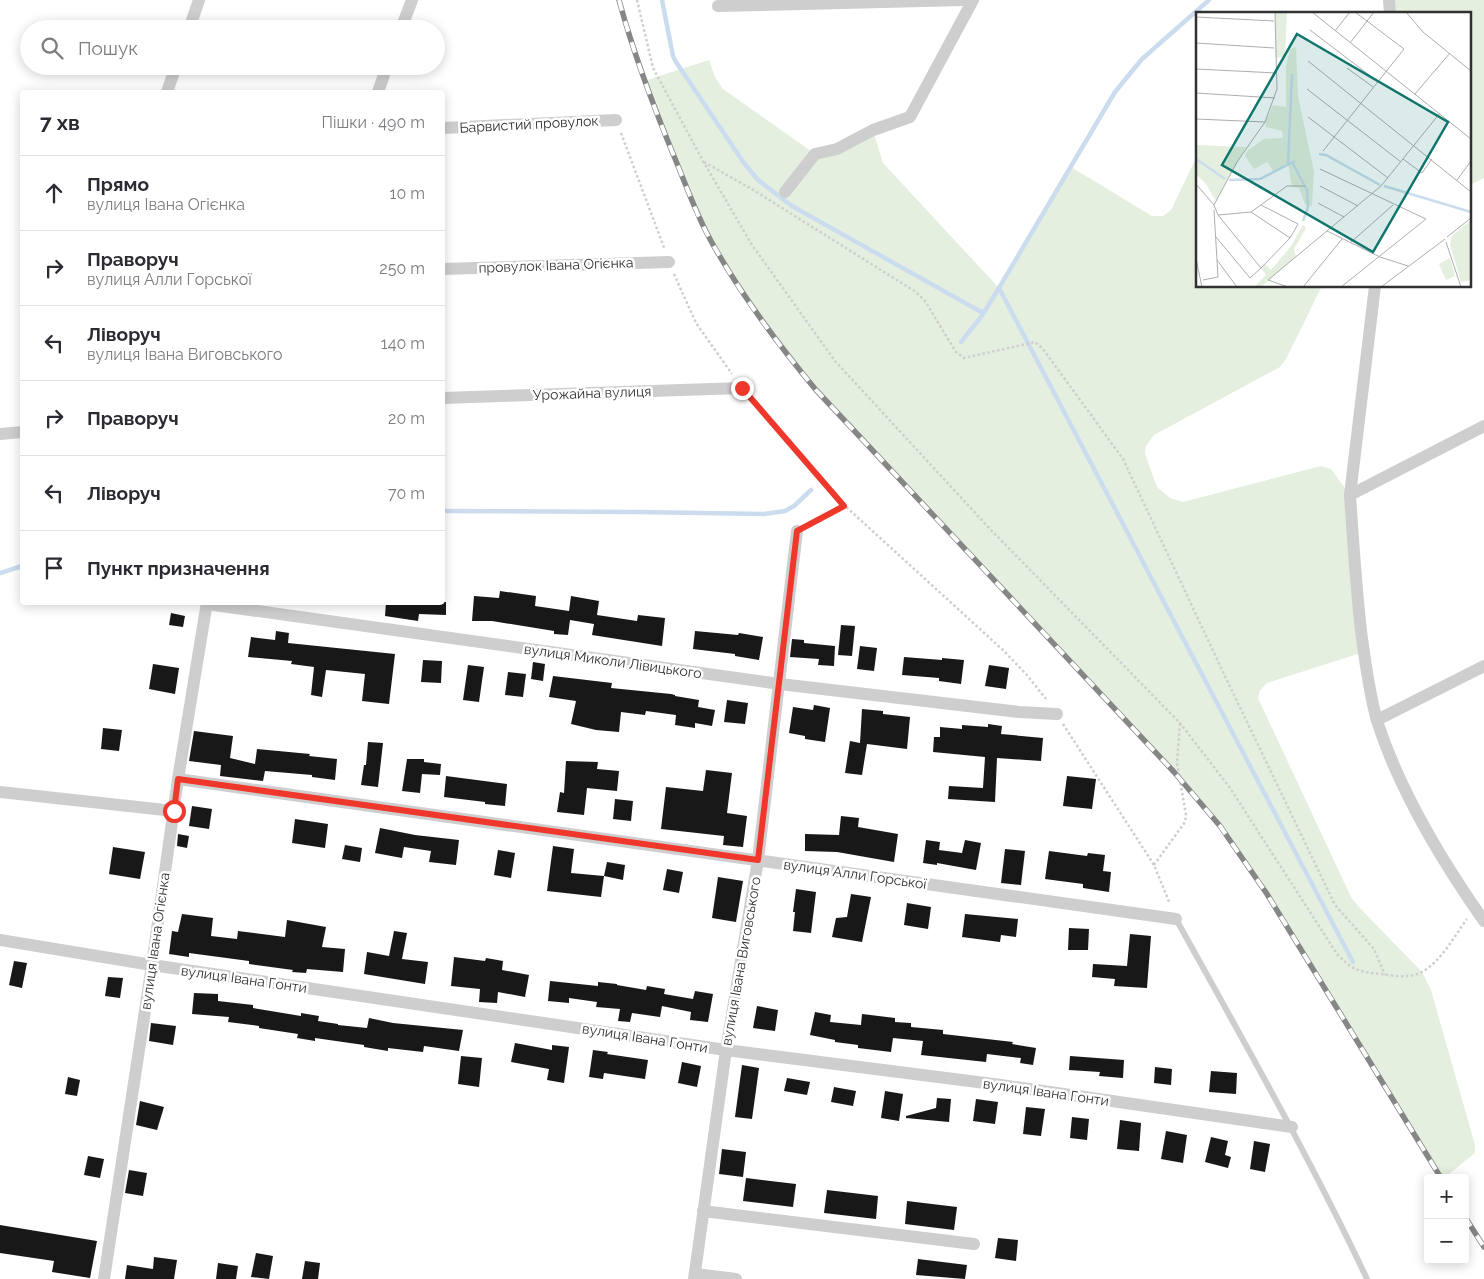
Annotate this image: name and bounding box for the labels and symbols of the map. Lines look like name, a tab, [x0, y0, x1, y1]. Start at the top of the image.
inset map	[1196, 12, 1472, 288]
street label: Барвистий провулок	[459, 112, 599, 136]
street label: провулок Івана Огієнка	[478, 254, 634, 276]
route end	[731, 377, 754, 400]
street label: Урожайна вулиця	[532, 383, 652, 403]
street label: вулиця Миколи Лівицького	[523, 641, 703, 681]
route start	[163, 800, 186, 823]
street label: вулиця Алли Горської	[783, 856, 927, 892]
street label: вулиця Івана Огієнка	[137, 871, 173, 1011]
street label: вулиця Івана Виговського	[718, 875, 764, 1047]
street label: вулиця Івана Гонти	[180, 962, 308, 996]
street label: вулиця Івана Гонти	[581, 1020, 709, 1056]
street label: вулиця Івана Гонти	[982, 1075, 1110, 1109]

